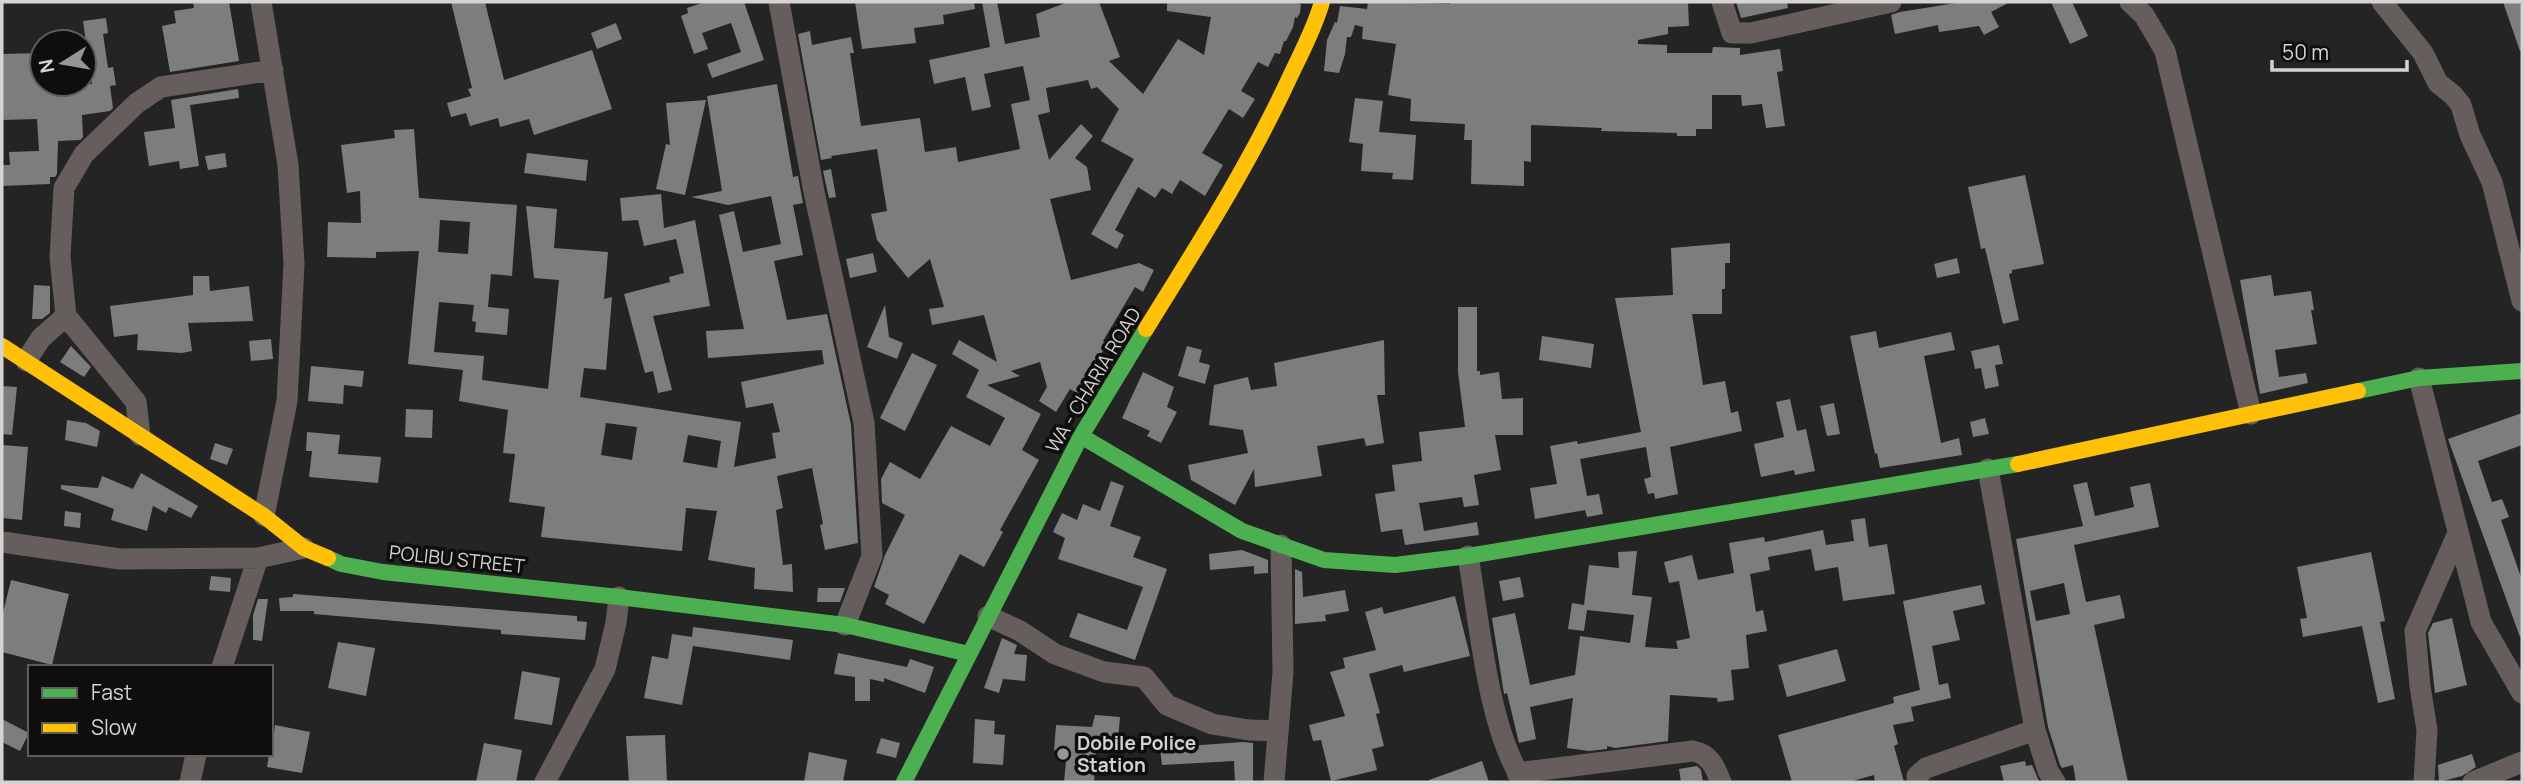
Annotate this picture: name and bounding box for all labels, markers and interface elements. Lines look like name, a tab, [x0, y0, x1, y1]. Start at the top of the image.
north arrow	[28, 28, 98, 98]
scale bar	[2272, 28, 2407, 72]
text: 50 m	[2282, 38, 2329, 66]
text: N	[32, 57, 60, 75]
street label: WA - CHARIA ROAD	[1039, 303, 1147, 457]
street label: POLIBU STREET	[388, 539, 527, 579]
legend	[28, 665, 273, 756]
text: Fast	[91, 678, 132, 706]
text: Slow	[91, 713, 137, 741]
place label: Dobile Police Station	[1077, 730, 1196, 778]
marker: Dobile Police Station	[1055, 746, 1071, 762]

